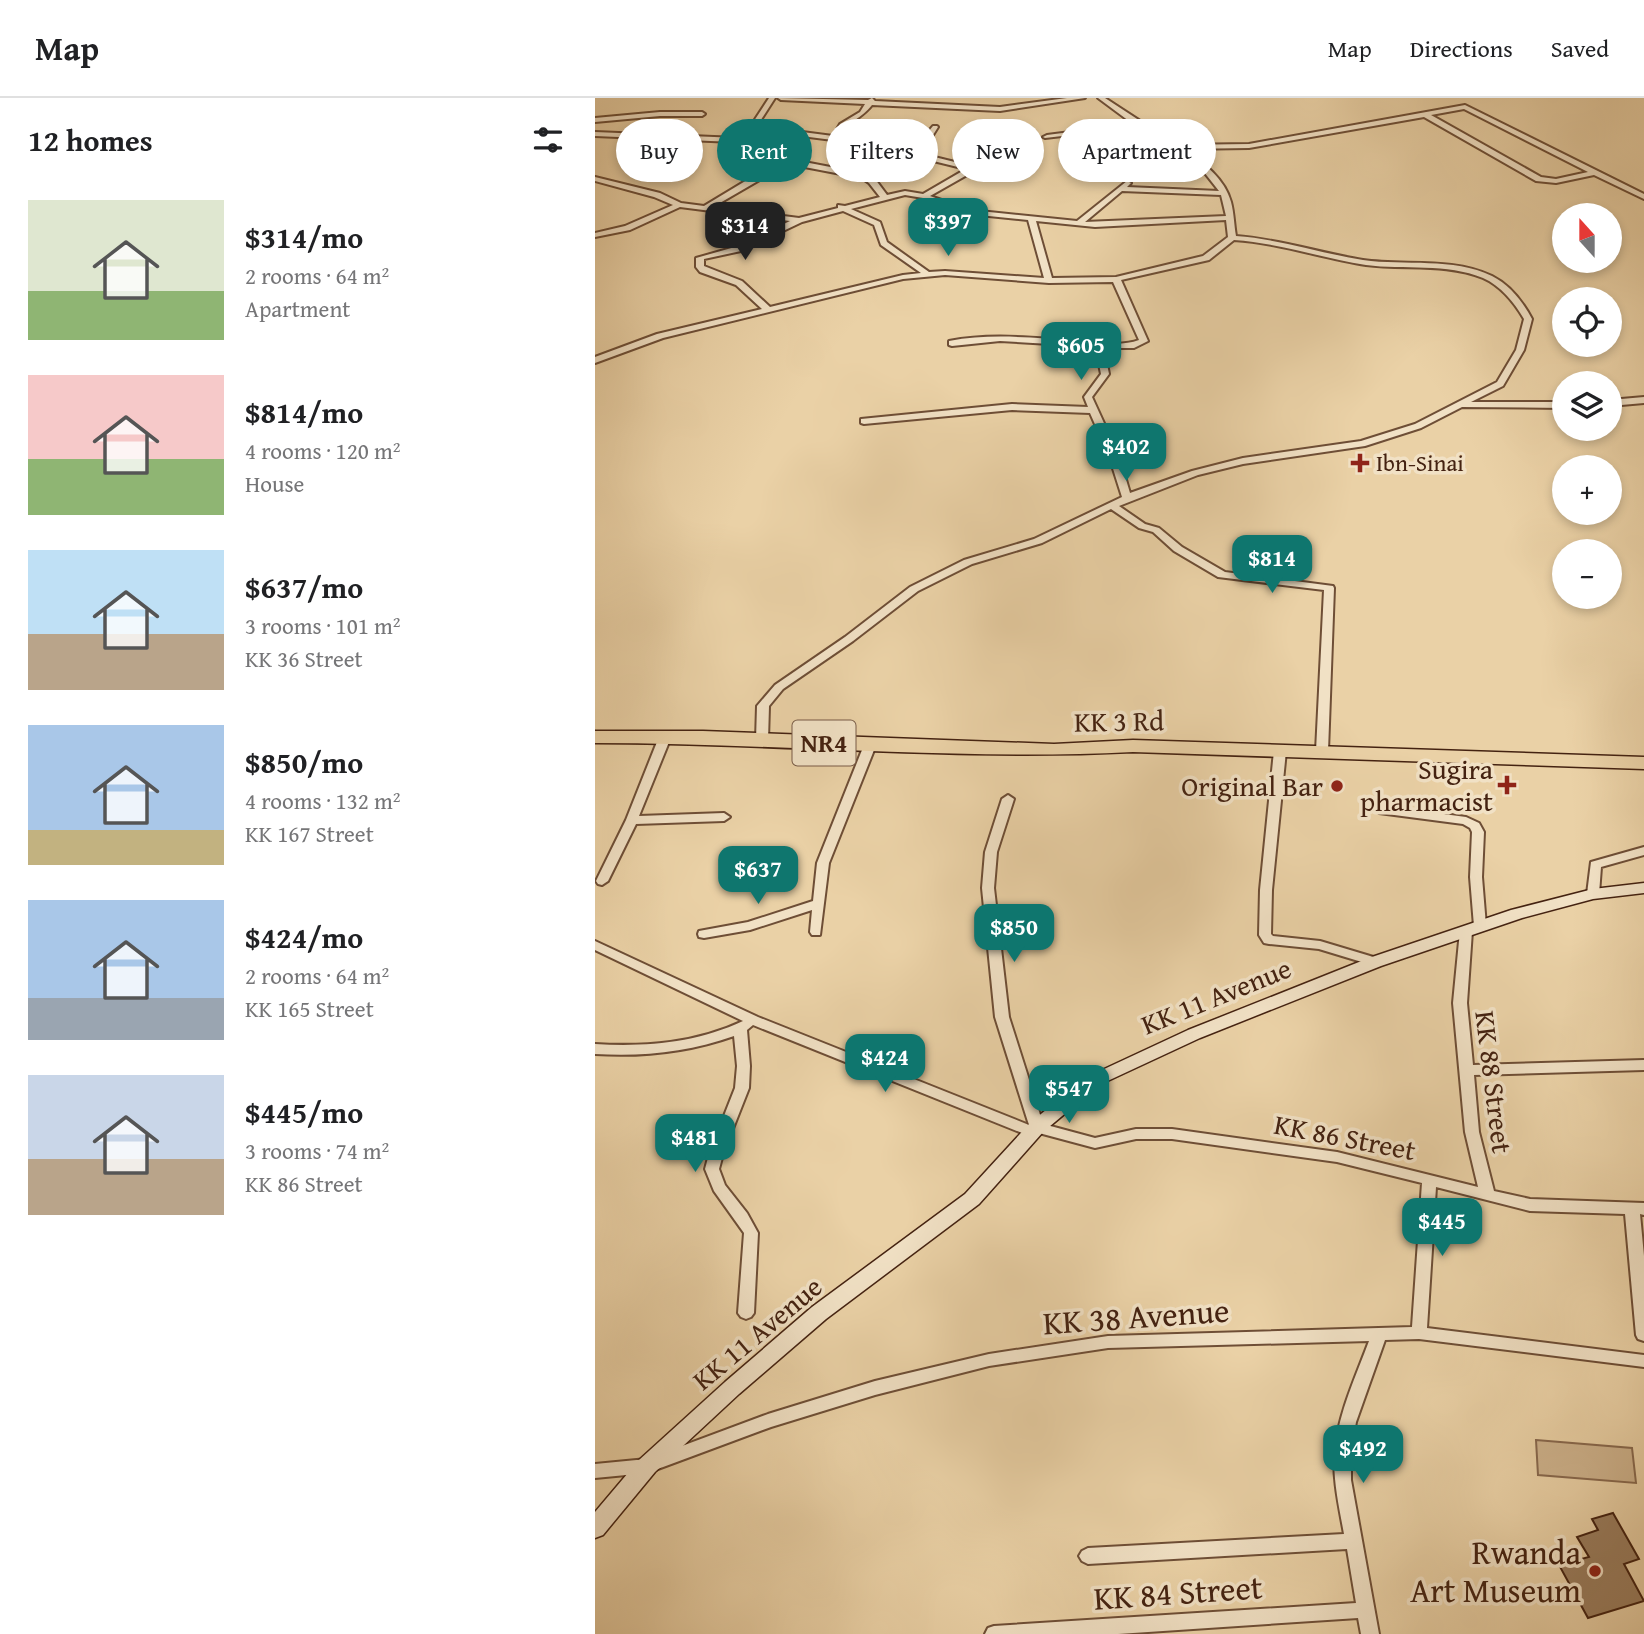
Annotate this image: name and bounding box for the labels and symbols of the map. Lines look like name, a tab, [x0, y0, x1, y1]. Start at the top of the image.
pin: $397	[907, 198, 989, 258]
pin: $314	[704, 202, 786, 262]
north arrow	[1552, 203, 1622, 273]
pin: $605	[1040, 322, 1122, 382]
pin: $402	[1085, 424, 1167, 483]
place label: Ibn-Sinai	[1376, 446, 1464, 479]
marker: Ibn-Sinai	[1350, 453, 1370, 473]
pin: $814	[1231, 536, 1313, 595]
street label: KK 3 Rd	[1074, 699, 1164, 742]
road number: NR4	[793, 720, 855, 765]
place label: Sugira pharmacist	[1360, 748, 1494, 821]
place label: Original Bar	[1181, 765, 1323, 806]
marker: Sugira pharmacist	[1499, 777, 1515, 793]
marker: Original Bar	[1329, 778, 1345, 794]
pin: $637	[717, 846, 799, 906]
pin: $850	[973, 904, 1055, 964]
street label: KK 11 Avenue	[1135, 947, 1297, 1044]
street label: KK 88 Street	[1465, 1008, 1524, 1156]
pin: $424	[844, 1034, 926, 1094]
pin: $547	[1028, 1066, 1110, 1125]
street label: KK 86 Street	[1271, 1103, 1419, 1170]
pin: $481	[654, 1114, 736, 1174]
pin: $445	[1401, 1198, 1483, 1258]
street label: KK 11 Avenue	[683, 1266, 831, 1399]
street label: KK 38 Avenue	[1041, 1286, 1231, 1346]
pin: $492	[1322, 1426, 1404, 1485]
place label: Rwanda Art Museum	[1410, 1528, 1581, 1614]
street label: KK 84 Street	[1092, 1562, 1264, 1622]
marker: Rwanda Art Museum	[1587, 1563, 1603, 1579]

